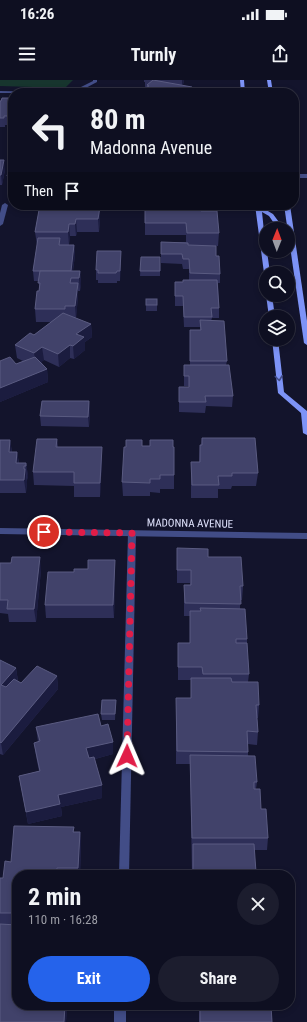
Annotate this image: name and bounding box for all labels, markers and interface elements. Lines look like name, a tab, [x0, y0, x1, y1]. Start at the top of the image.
text: 16:26	[20, 5, 54, 23]
icon: menu	[16, 43, 38, 65]
icon: share	[269, 43, 291, 65]
text: Turnly	[131, 44, 176, 65]
text: 80 m	[90, 103, 146, 136]
icon: left	[24, 104, 76, 156]
text: Madonna Avenue	[90, 137, 212, 158]
icon: arrive	[61, 180, 83, 202]
text: Then	[24, 182, 53, 200]
north arrow	[259, 222, 295, 258]
map controls	[259, 222, 295, 346]
button: search	[259, 266, 295, 302]
button: layers	[259, 310, 295, 346]
one-way arrow	[275, 375, 284, 381]
pin	[27, 515, 61, 549]
street label: MADONNA AVENUE	[147, 516, 234, 531]
icon: arrive	[33, 521, 55, 543]
position arrow	[106, 735, 148, 777]
text: 2 min	[28, 883, 81, 911]
button: close	[237, 883, 279, 925]
text: 110 m · 16:28	[28, 912, 98, 927]
button: Exit	[28, 956, 150, 1002]
button: Share	[158, 956, 279, 1002]

